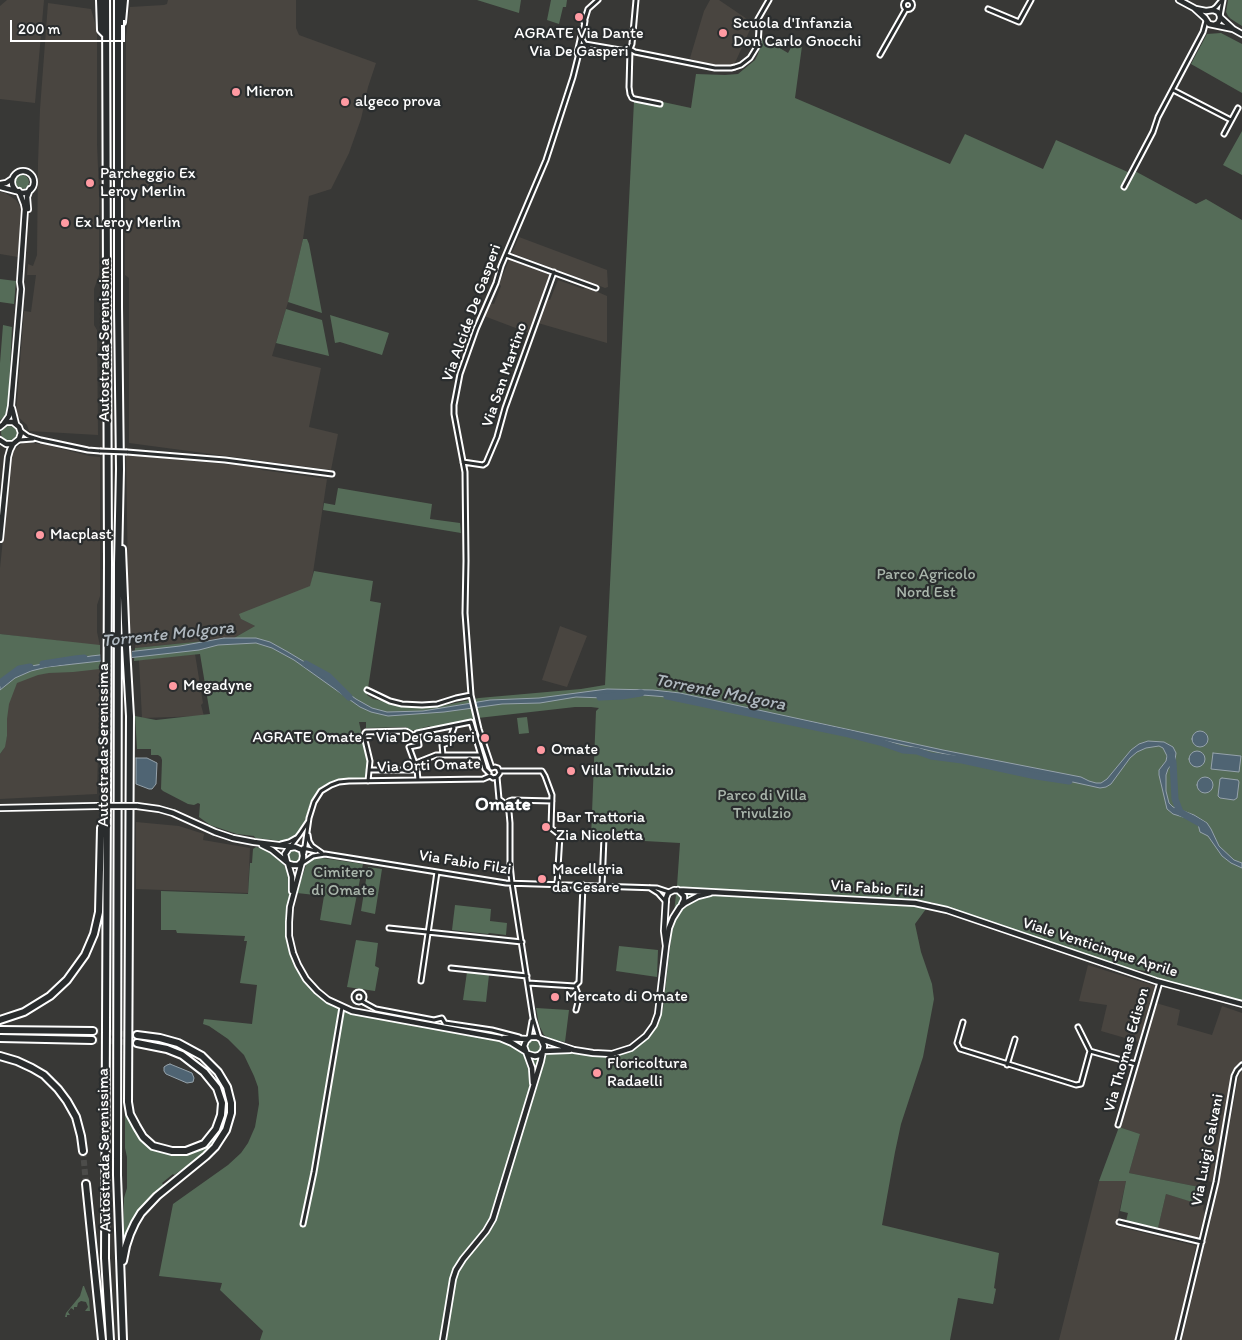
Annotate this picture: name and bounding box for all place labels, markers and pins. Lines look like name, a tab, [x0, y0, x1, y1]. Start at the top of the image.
marker: AGRATE Via Dante Via De Gasperi	[573, 11, 585, 23]
place label: Scuola d'Infanzia Don Carlo Gnocchi	[733, 14, 861, 52]
place label: AGRATE Via Dante Via De Gasperi	[514, 24, 644, 62]
marker: Scuola d'Infanzia Don Carlo Gnocchi	[717, 27, 729, 39]
place label: Micron	[246, 82, 293, 102]
marker: Micron	[230, 86, 242, 98]
place label: algeco prova	[355, 92, 441, 112]
marker: algeco prova	[339, 96, 351, 108]
place label: Parcheggio Ex Leroy Merlin	[100, 164, 195, 202]
marker: Parcheggio Ex Leroy Merlin	[84, 177, 96, 189]
place label: Ex Leroy Merlin	[75, 213, 181, 233]
marker: Ex Leroy Merlin	[59, 217, 71, 229]
place label: Macplast	[50, 525, 112, 545]
marker: Macplast	[34, 529, 46, 541]
place label: Megadyne	[183, 676, 252, 696]
marker: Megadyne	[167, 680, 179, 692]
place label: AGRATE Omate - Via De Gasperi	[252, 728, 475, 748]
marker: AGRATE Omate - Via De Gasperi	[479, 732, 491, 744]
place label: Omate	[551, 740, 598, 760]
marker: Omate	[535, 744, 547, 756]
place label: Villa Trivulzio	[581, 761, 674, 781]
marker: Villa Trivulzio	[565, 765, 577, 777]
place label: Bar Trattoria Zia Nicoletta	[556, 808, 645, 846]
marker: Bar Trattoria Zia Nicoletta	[540, 821, 552, 833]
place label: Macelleria da Cesare	[552, 860, 623, 898]
marker: Macelleria da Cesare	[536, 873, 548, 885]
place label: Mercato di Omate	[565, 987, 688, 1007]
marker: Mercato di Omate	[549, 991, 561, 1003]
place label: Floricoltura Radaelli	[607, 1054, 687, 1092]
marker: Floricoltura Radaelli	[591, 1067, 603, 1079]

